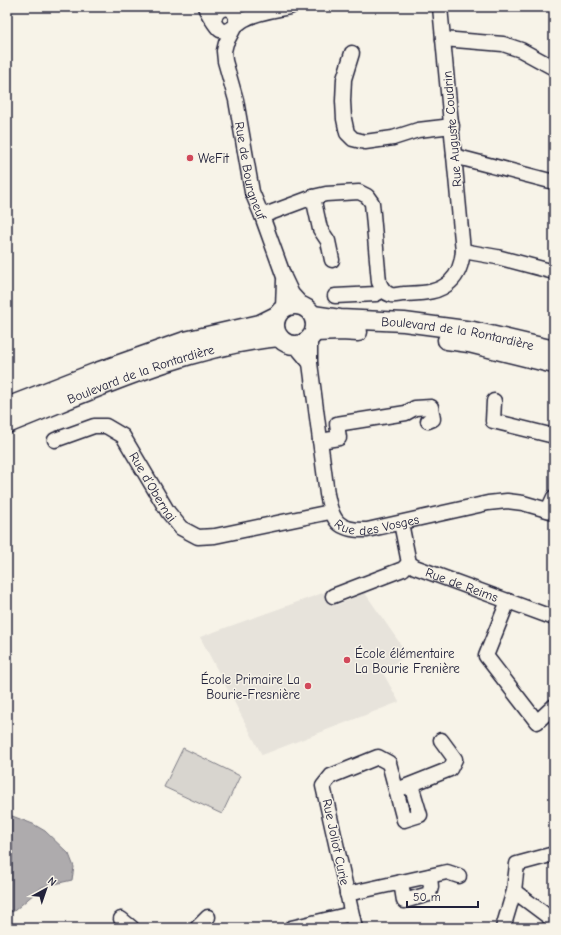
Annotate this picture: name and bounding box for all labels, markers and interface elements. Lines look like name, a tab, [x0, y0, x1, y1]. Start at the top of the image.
street label: Rue Auguste Coudrin	[439, 70, 465, 188]
street label: Rue de Bourgneuf	[232, 120, 271, 223]
place label: WeFit	[198, 151, 230, 166]
marker: WeFit	[185, 153, 195, 163]
street label: Boulevard de la Rontardière	[381, 313, 536, 353]
street label: Boulevard de la Rontardière	[65, 341, 216, 406]
street label: Rue d’Obernai	[127, 449, 180, 524]
street label: Rue des Vosges	[332, 511, 420, 538]
street label: Rue de Reims	[424, 564, 500, 604]
place label: École élémentaire La Bourie Frenière	[355, 645, 460, 676]
marker: École élémentaire La Bourie Frenière	[342, 655, 352, 665]
place label: École Primaire La Bourie-Fresnière	[201, 671, 300, 702]
marker: École Primaire La Bourie-Fresnière	[303, 681, 313, 691]
street label: Rue Joliot Curie	[320, 797, 353, 887]
north arrow	[26, 869, 66, 909]
text: N	[45, 874, 59, 889]
scale bar	[407, 883, 478, 909]
text: 50 m	[413, 890, 441, 904]

